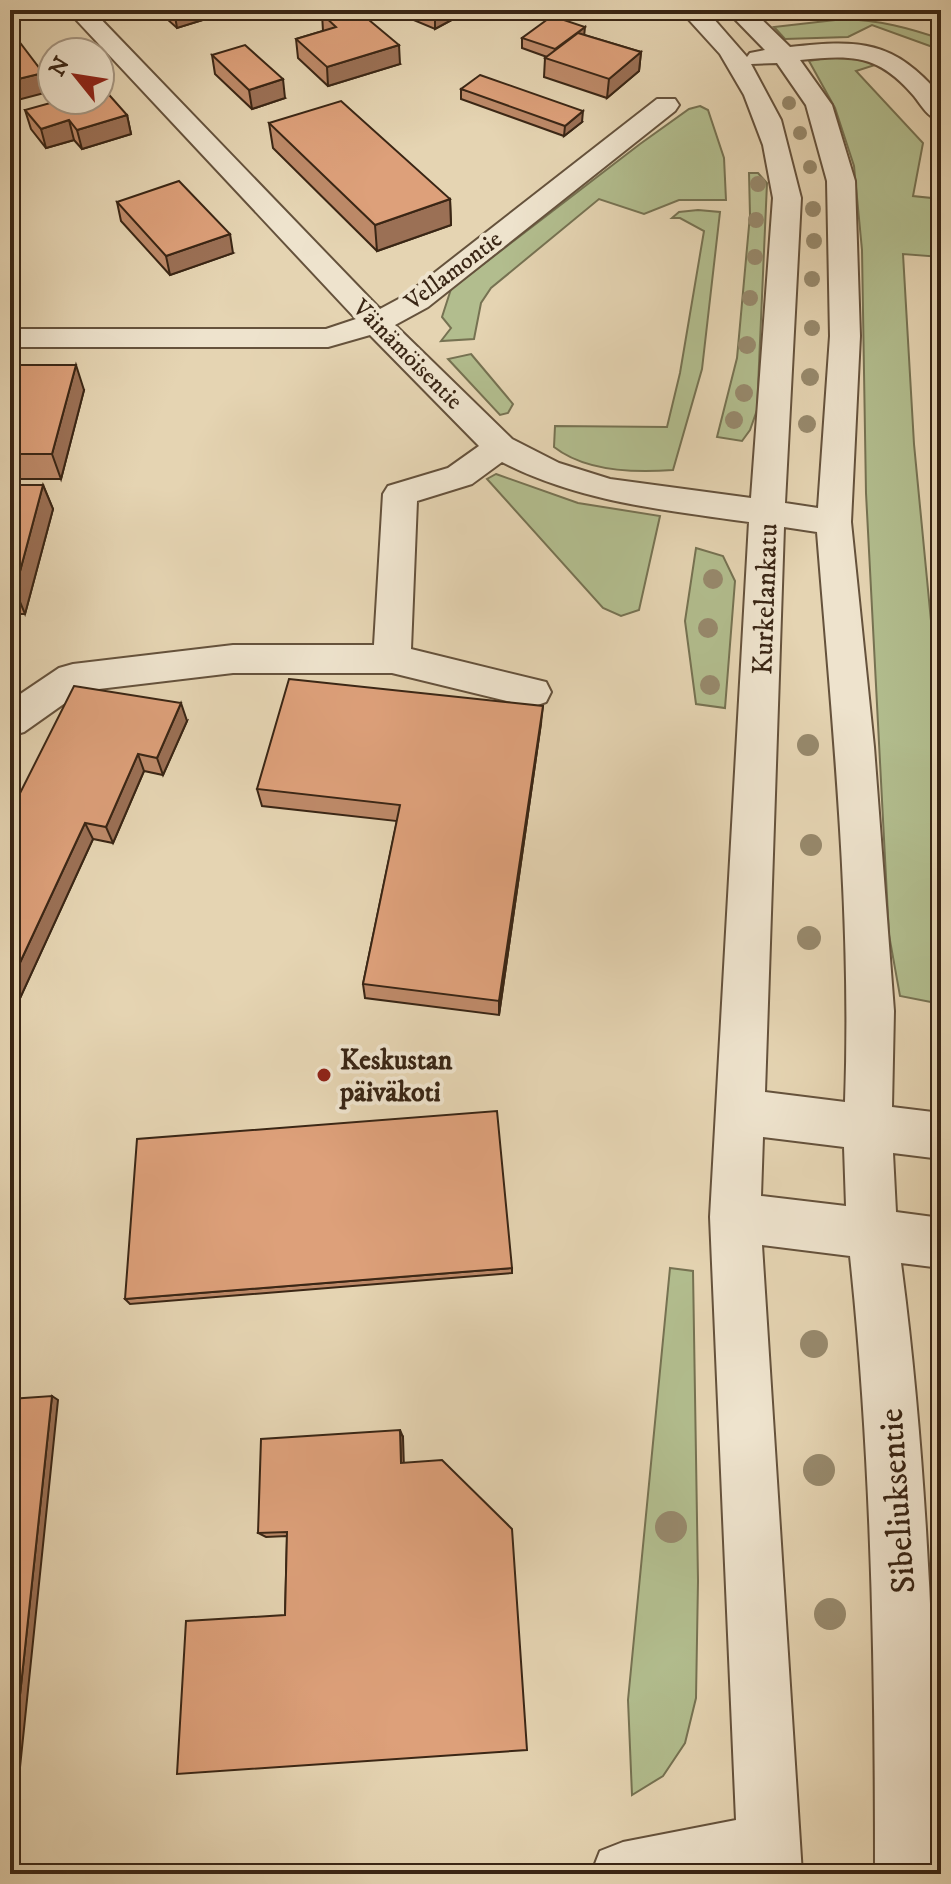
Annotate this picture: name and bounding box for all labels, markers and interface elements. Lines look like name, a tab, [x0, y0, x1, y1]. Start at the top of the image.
north arrow	[36, 36, 116, 116]
text: N	[44, 52, 76, 81]
street label: Vellamontie	[398, 224, 508, 318]
street label: Väinämöisentie	[345, 292, 469, 416]
street label: Kurkelankatu	[745, 523, 786, 675]
place label: Keskustan päiväkoti	[339, 1043, 453, 1110]
marker: Keskustan päiväkoti	[315, 1066, 333, 1084]
street label: Sibeliuksentie	[871, 1407, 925, 1595]

